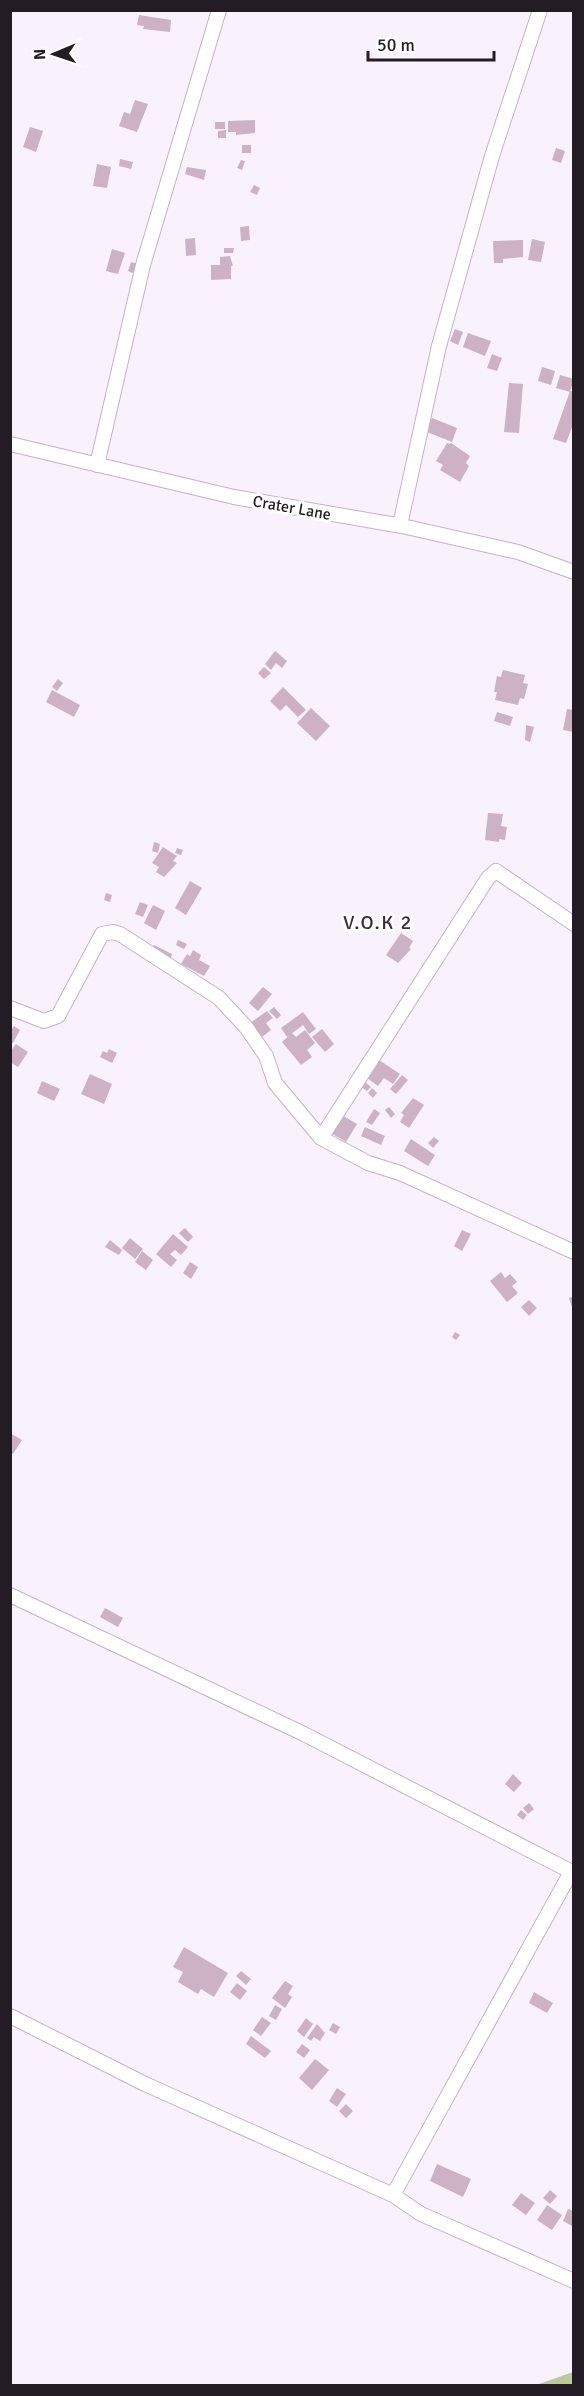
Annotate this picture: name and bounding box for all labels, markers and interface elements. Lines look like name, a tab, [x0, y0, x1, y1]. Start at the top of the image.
north arrow	[24, 24, 84, 84]
scale bar	[368, 24, 494, 62]
text: 50 m	[377, 34, 415, 56]
text: N	[30, 49, 50, 60]
street label: Crater Lane	[251, 491, 333, 525]
district label: V.O.K 2	[343, 910, 413, 935]

